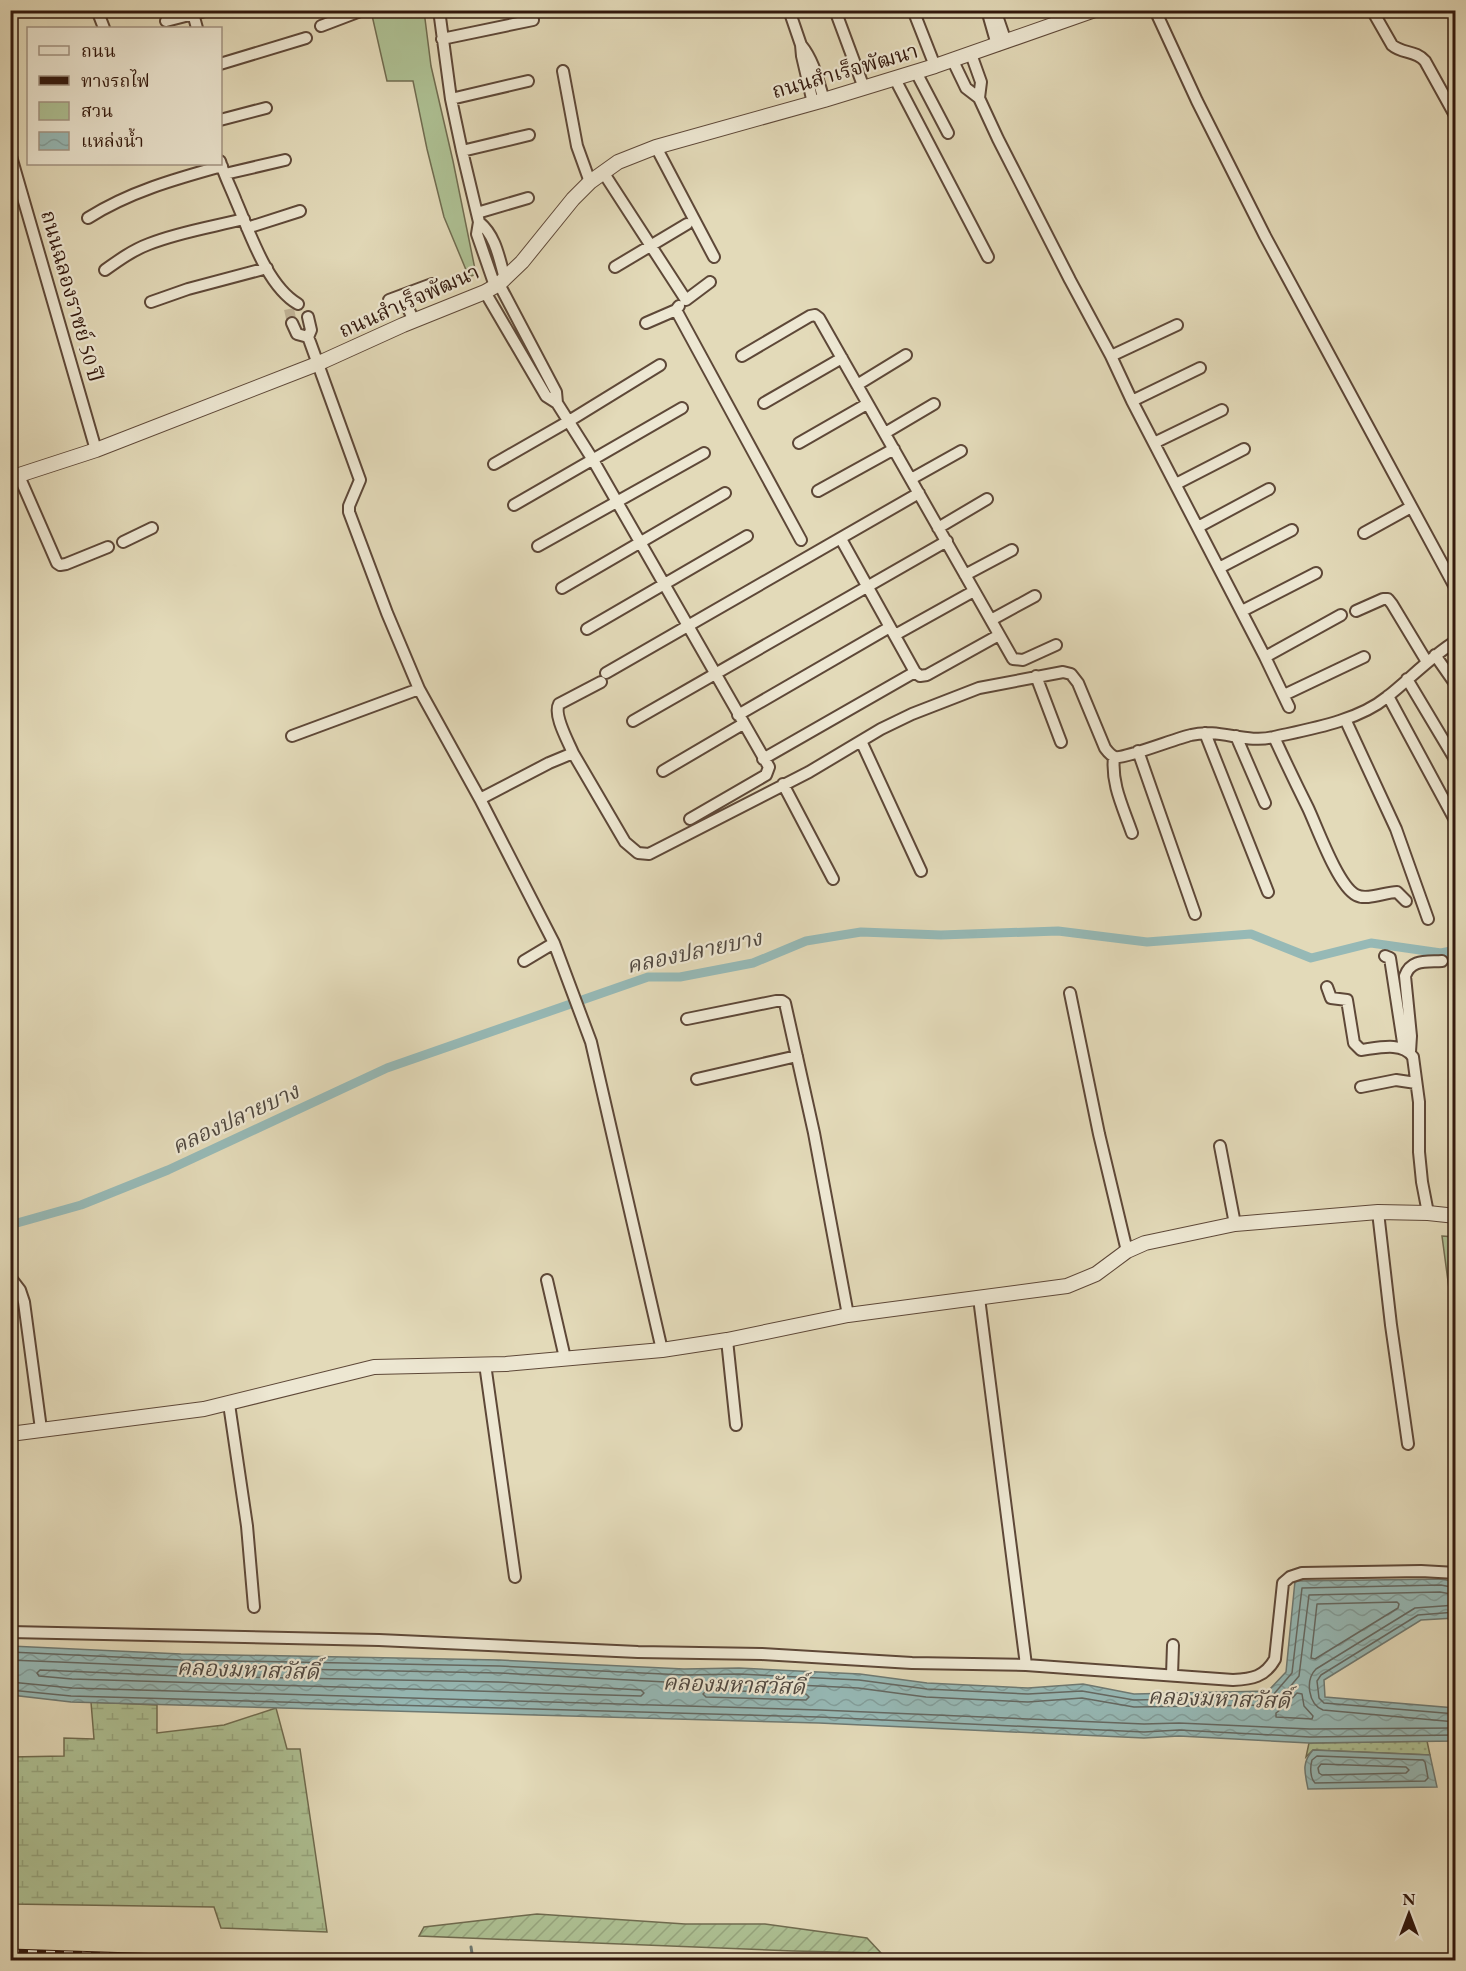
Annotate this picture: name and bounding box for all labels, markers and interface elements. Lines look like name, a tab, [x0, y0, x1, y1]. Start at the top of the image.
legend	[27, 27, 222, 165]
street label: ถนนสำเร็จพัฒนา	[769, 37, 921, 104]
text: ถนน	[81, 39, 116, 62]
text: ทางรถไฟ	[81, 69, 150, 92]
text: สวน	[81, 99, 113, 122]
text: แหล่งน้ำ	[81, 127, 144, 152]
street label: ถนนฉลองราชย์ 50 ปี	[35, 207, 110, 385]
street label: ถนนสำเร็จพัฒนา	[334, 257, 483, 344]
water label: คลองปลายบาง	[624, 923, 765, 980]
water label: คลองปลายบาง	[167, 1076, 305, 1161]
water label: คลองมหาสวัสดิ์	[176, 1651, 327, 1687]
water label: คลองมหาสวัสดิ์	[662, 1666, 813, 1702]
water label: คลองมหาสวัสดิ์	[1147, 1680, 1298, 1716]
north arrow	[1379, 1884, 1439, 1944]
text: N	[1403, 1889, 1416, 1910]

